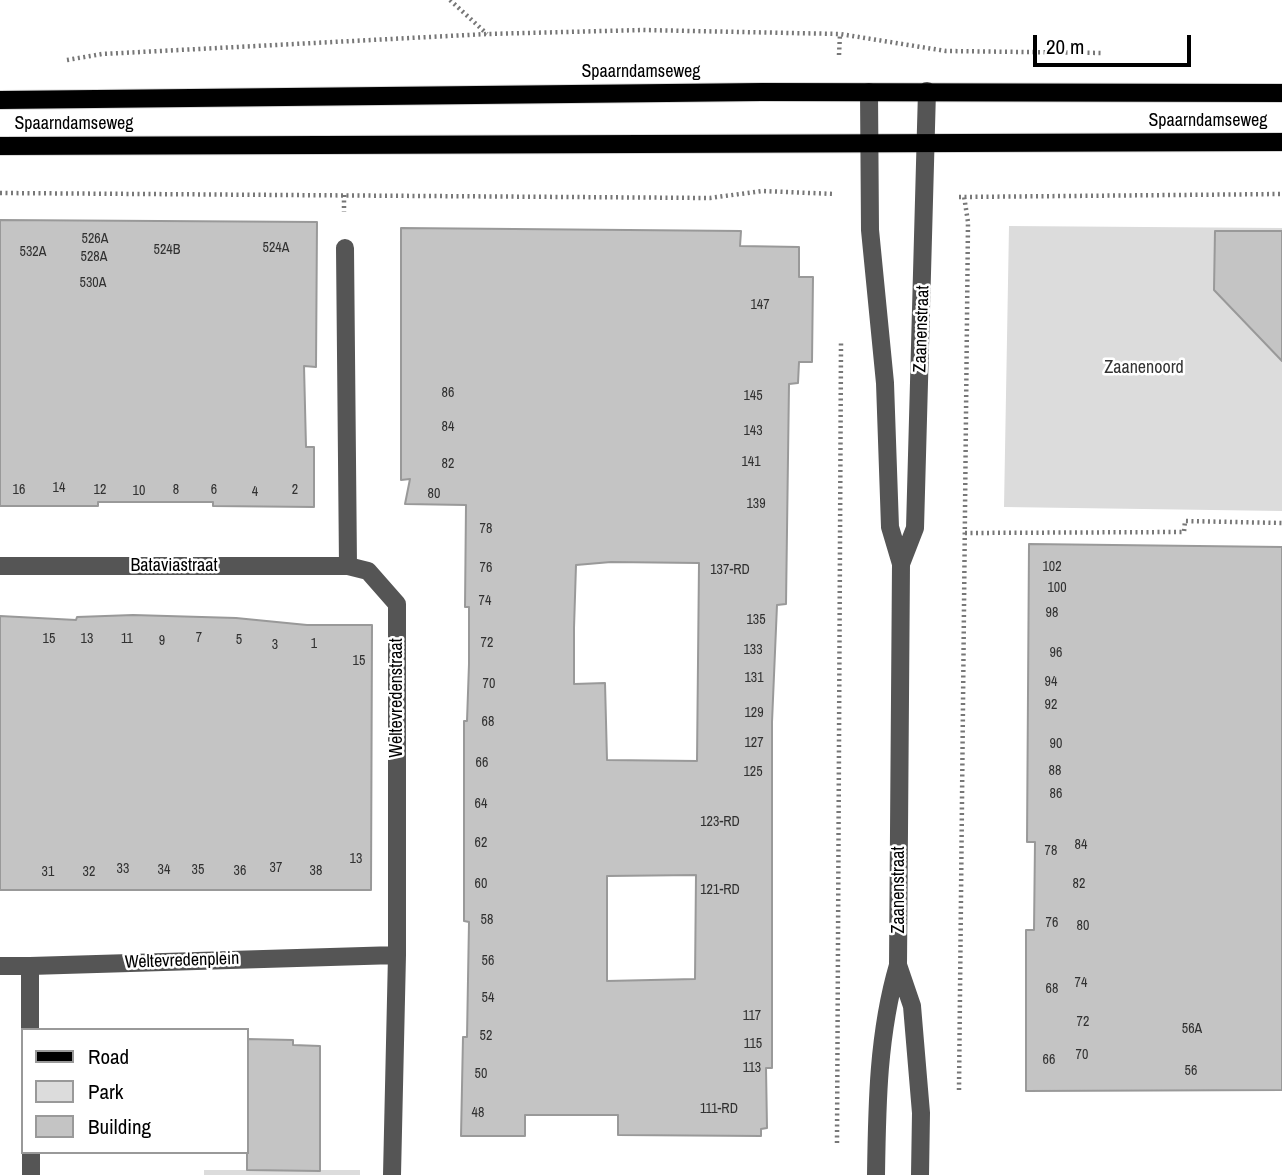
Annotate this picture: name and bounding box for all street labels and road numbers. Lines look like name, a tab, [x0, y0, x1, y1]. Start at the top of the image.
street label: Spaarndamseweg	[582, 61, 700, 83]
street label: Spaarndamseweg	[1149, 110, 1267, 132]
street label: Spaarndamseweg	[15, 113, 133, 135]
street label: Zaanenstraat	[910, 285, 934, 373]
street label: Bataviastraat	[131, 555, 217, 577]
street label: Weltevredenstraat	[386, 638, 408, 758]
street label: Zaanenstraat	[888, 847, 910, 933]
street label: Weltevredenplein	[124, 948, 240, 974]

